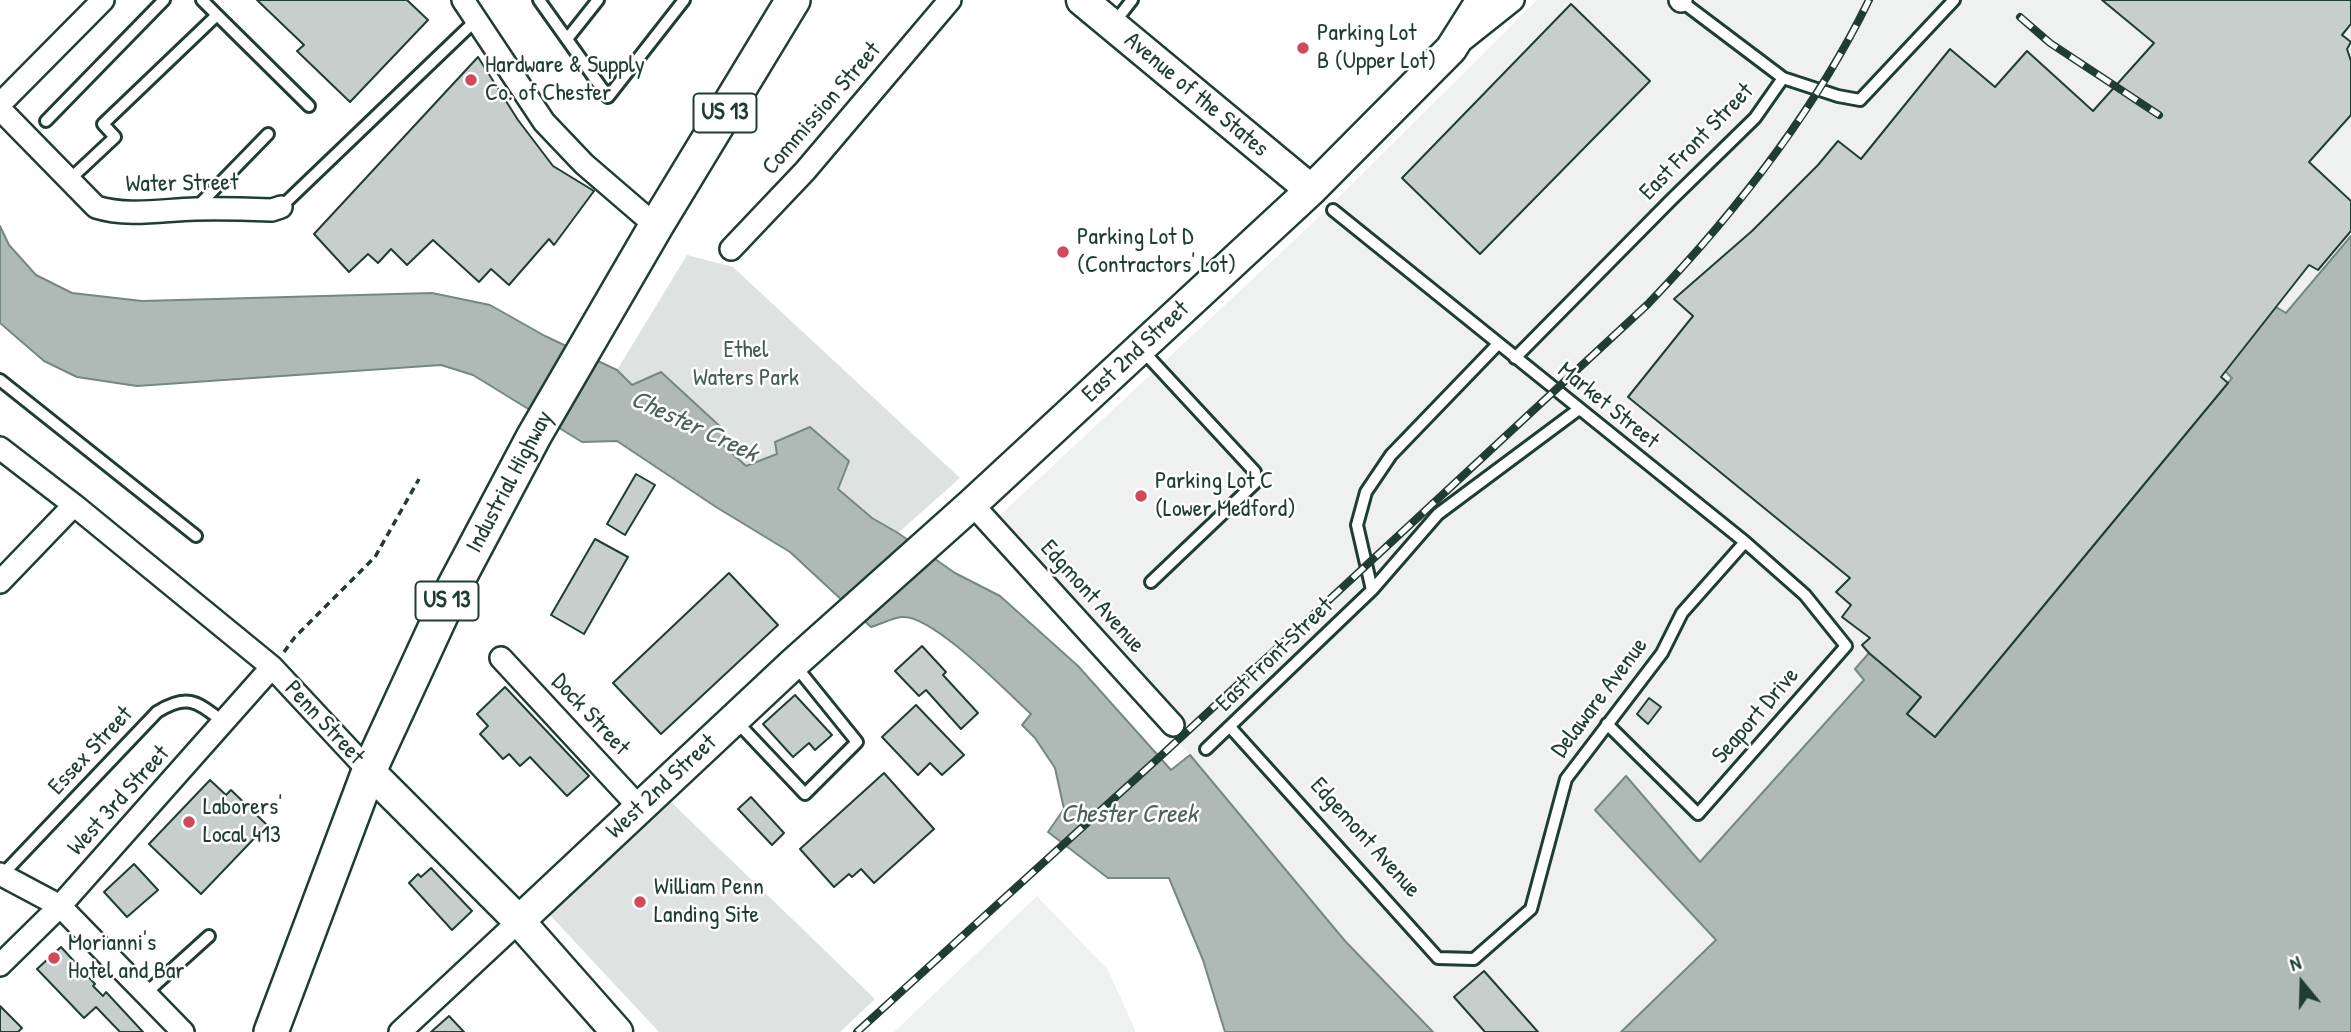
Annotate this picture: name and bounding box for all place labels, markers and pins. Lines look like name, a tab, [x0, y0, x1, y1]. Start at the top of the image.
place label: Parking Lot B (Upper Lot)	[1317, 20, 1436, 76]
marker: Parking Lot B (Upper Lot)	[1295, 40, 1311, 56]
place label: Hardware & Supply Co. of Chester	[485, 52, 645, 108]
marker: Hardware & Supply Co. of Chester	[463, 72, 479, 88]
place label: Parking Lot D (Contractors' Lot)	[1077, 224, 1236, 280]
marker: Parking Lot D (Contractors' Lot)	[1055, 244, 1071, 260]
place label: Parking Lot C (Lower Medford)	[1155, 468, 1296, 524]
marker: Parking Lot C (Lower Medford)	[1133, 488, 1149, 504]
place label: Laborers' Local 413	[203, 794, 282, 850]
marker: Laborers' Local 413	[181, 814, 197, 830]
place label: William Penn Landing Site	[654, 874, 764, 930]
marker: William Penn Landing Site	[632, 894, 648, 910]
place label: Morianni's Hotel and Bar	[68, 930, 185, 986]
marker: Morianni's Hotel and Bar	[46, 950, 62, 966]

